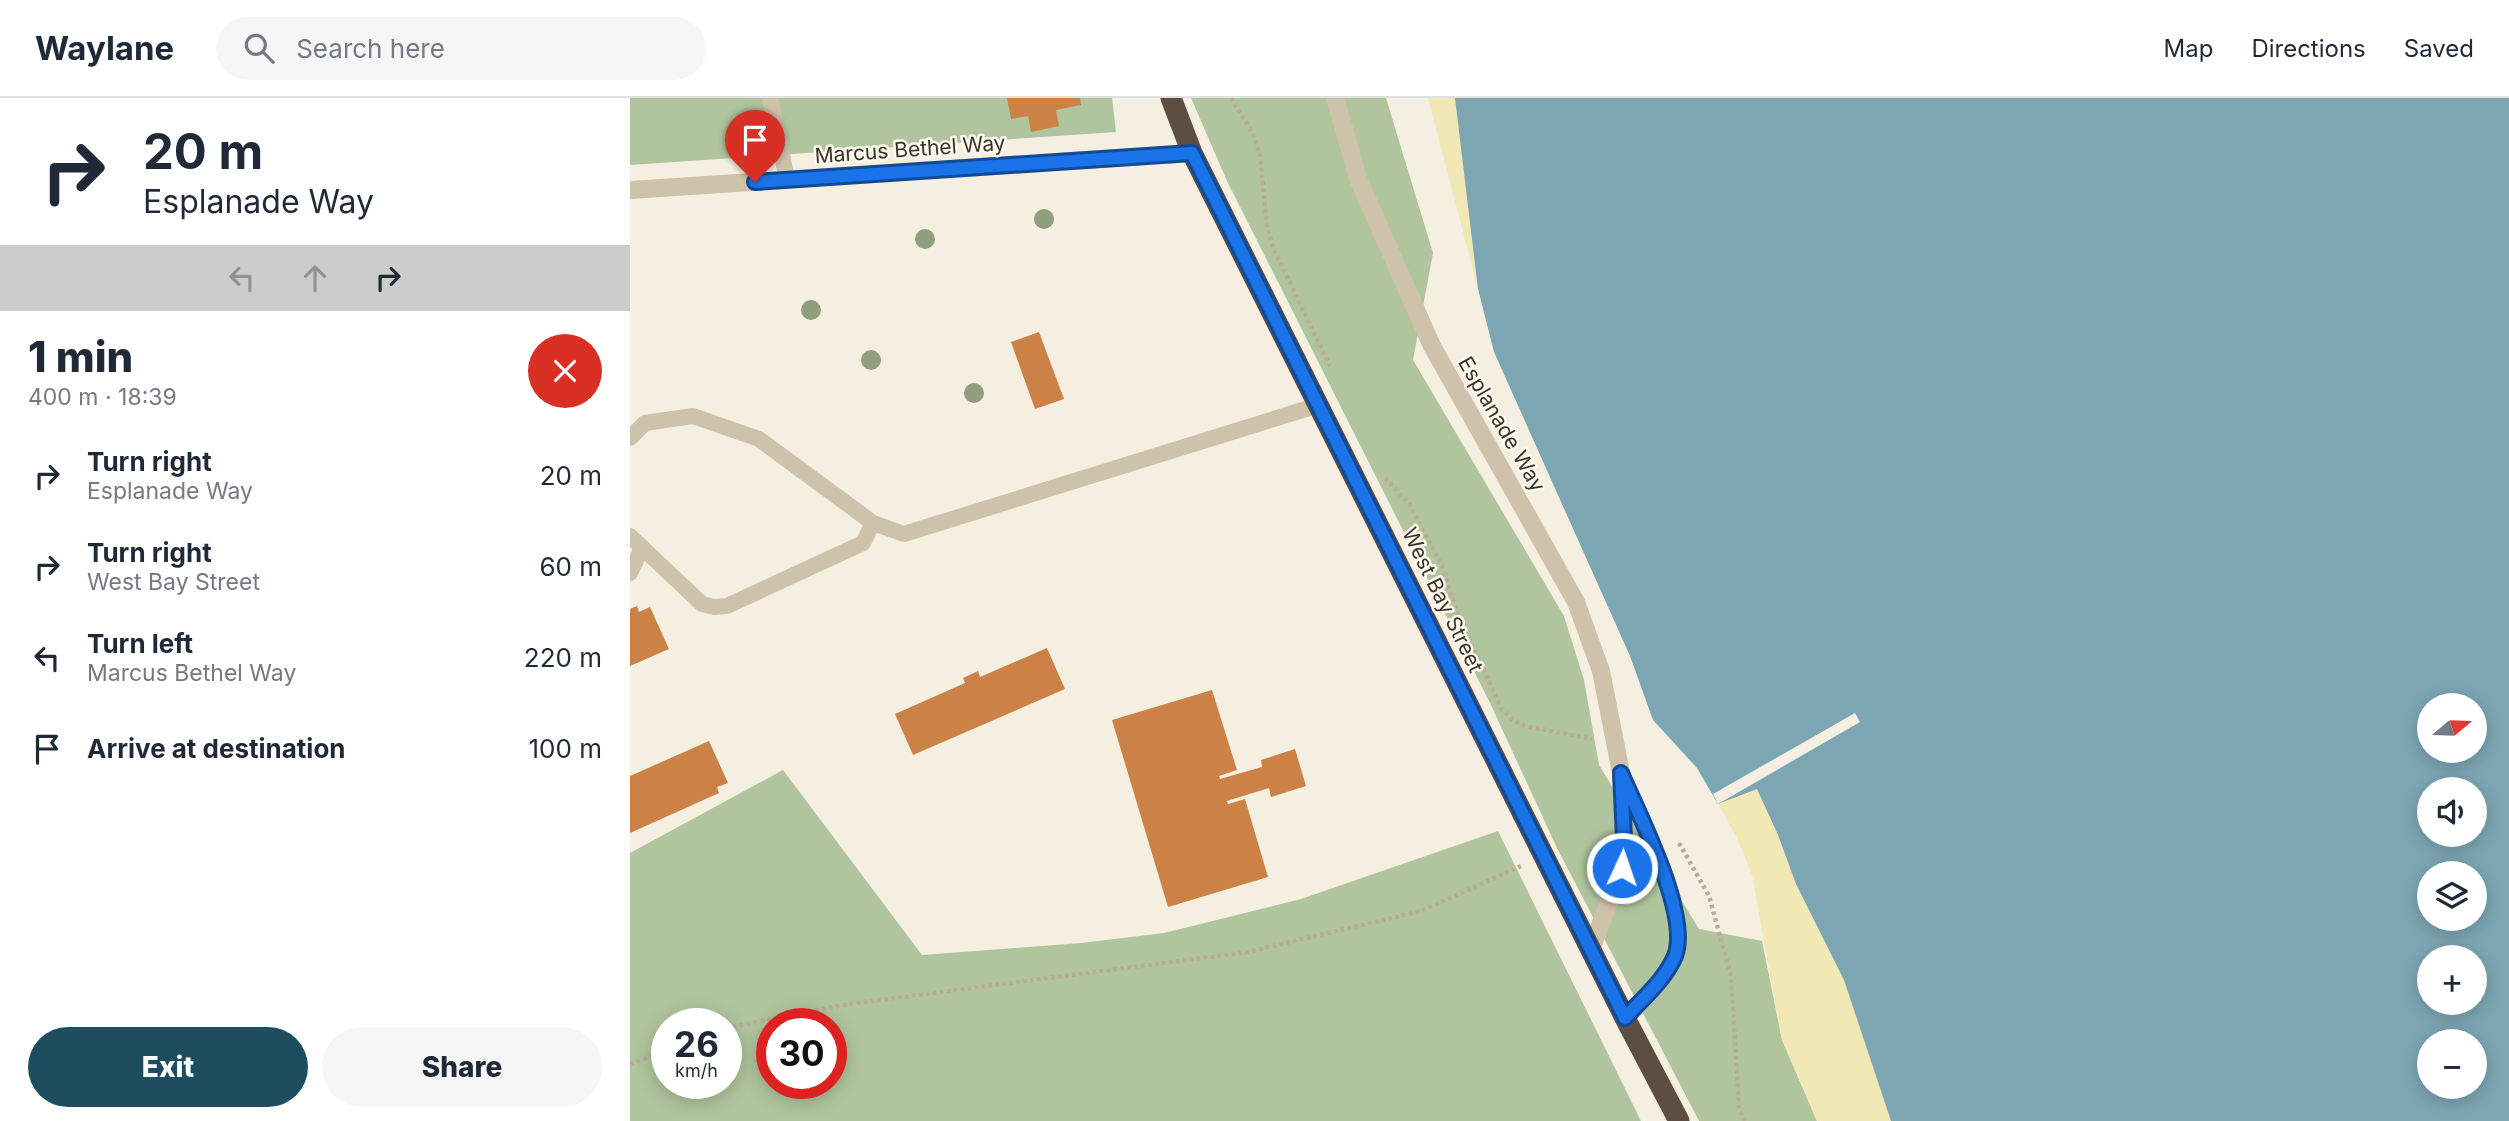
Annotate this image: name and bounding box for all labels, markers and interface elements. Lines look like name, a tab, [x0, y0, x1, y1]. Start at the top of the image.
search box	[216, 17, 706, 80]
text: Waylane	[35, 28, 174, 68]
icon: search	[240, 29, 278, 67]
text: Search here	[296, 33, 445, 64]
text: Map	[2164, 34, 2213, 63]
text: Directions	[2251, 34, 2366, 63]
text: Saved	[2404, 34, 2474, 63]
pin	[725, 110, 785, 182]
icon: arrive	[736, 121, 774, 159]
text: 20 m	[143, 122, 263, 181]
icon: right	[28, 126, 119, 217]
street label: Marcus Bethel Way	[814, 130, 1006, 168]
text: Esplanade Way	[143, 182, 374, 221]
icon: left	[223, 259, 261, 297]
icon: ahead	[296, 259, 334, 297]
icon: right	[369, 259, 407, 297]
text: 1 min	[28, 331, 133, 382]
button: close	[528, 334, 602, 408]
street label: Esplanade Way	[1453, 352, 1551, 496]
text: 400 m · 18:39	[28, 383, 177, 411]
text: Turn right	[87, 446, 212, 477]
icon: right	[28, 457, 66, 495]
text: 20 m	[540, 460, 602, 491]
text: Esplanade Way	[87, 477, 253, 505]
street label: West Bay Street	[1397, 524, 1489, 677]
text: Turn right	[87, 537, 212, 568]
icon: right	[28, 548, 66, 586]
text: 60 m	[539, 551, 602, 582]
text: West Bay Street	[87, 568, 260, 596]
text: Turn left	[87, 628, 193, 659]
icon: left	[28, 639, 66, 677]
text: 220 m	[524, 642, 602, 673]
text: Marcus Bethel Way	[87, 659, 296, 687]
north arrow	[2417, 693, 2487, 763]
map controls	[2417, 693, 2487, 1099]
icon: arrive	[28, 730, 66, 768]
text: Arrive at destination	[87, 733, 346, 764]
text: 100 m	[529, 733, 602, 764]
button: sound	[2417, 777, 2487, 847]
position arrow	[1585, 831, 1659, 905]
button: layers	[2417, 861, 2487, 931]
button: +	[2417, 945, 2487, 1015]
speed limit sign: 30	[756, 1008, 847, 1099]
text: 26	[674, 1023, 719, 1065]
button: Exit	[28, 1027, 308, 1107]
button: Share	[322, 1027, 602, 1107]
button: −	[2417, 1029, 2487, 1099]
text: km/h	[675, 1060, 718, 1081]

